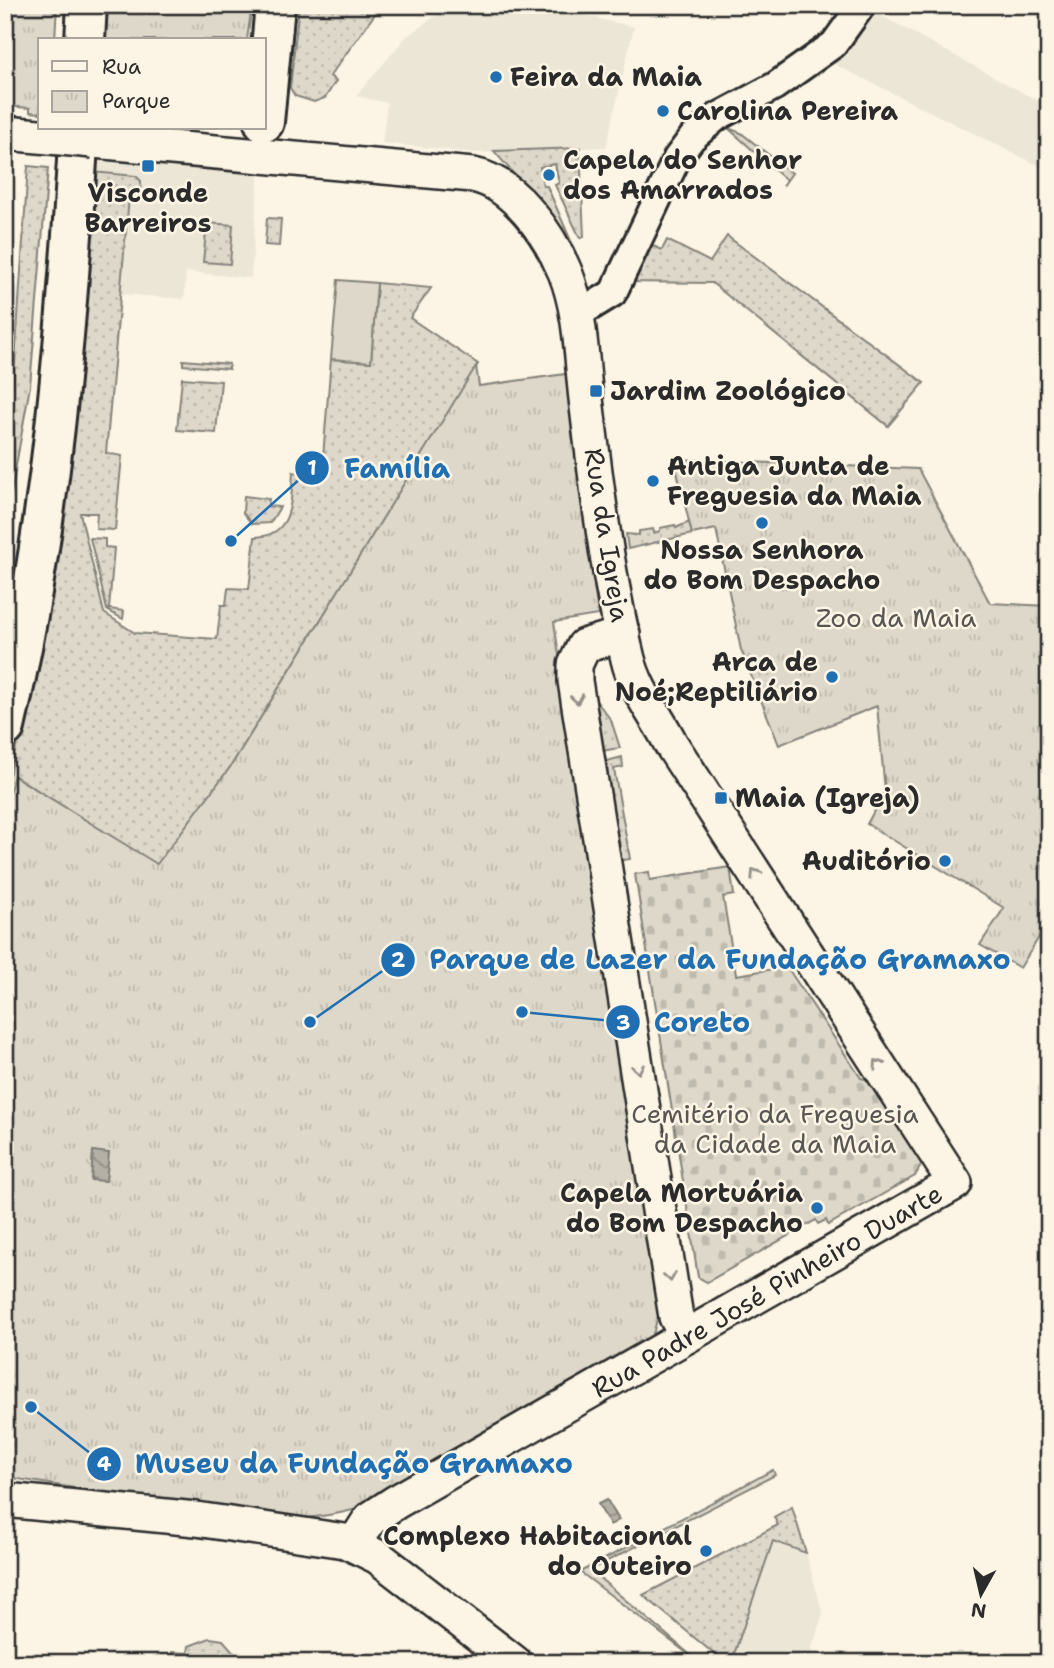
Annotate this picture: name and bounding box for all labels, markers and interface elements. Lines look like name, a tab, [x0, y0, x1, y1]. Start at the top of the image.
legend	[38, 38, 266, 130]
text: Rua	[102, 53, 141, 81]
place label: Feira da Maia	[510, 59, 702, 94]
marker: Feira da Maia	[488, 69, 504, 85]
text: Parque	[102, 87, 171, 115]
place label: Carolina Pereira	[677, 93, 898, 128]
marker: Carolina Pereira	[655, 103, 671, 119]
place label: Capela do Senhor dos Amarrados	[563, 142, 802, 207]
marker: Visconde Barreiros	[140, 158, 156, 174]
marker: Capela do Senhor dos Amarrados	[541, 167, 557, 183]
place label: Visconde Barreiros	[84, 175, 212, 240]
place label: Jardim Zoológico	[610, 373, 846, 408]
marker: Jardim Zoológico	[588, 383, 604, 399]
callout: Família	[295, 443, 464, 492]
street label: Rua da Igreja	[576, 445, 639, 624]
place label: Antiga Junta de Freguesia da Maia	[667, 448, 922, 513]
text: Família	[344, 449, 450, 487]
text: 1	[307, 454, 317, 482]
marker: Antiga Junta de Freguesia da Maia	[645, 473, 661, 489]
marker: Nossa Senhora do Bom Despacho	[754, 515, 770, 531]
place label: Nossa Senhora do Bom Despacho	[643, 532, 881, 597]
park label: Zoo da Maia	[816, 600, 976, 635]
place label: Arca de Noé;Reptiliário	[615, 644, 818, 709]
marker: Arca de Noé;Reptiliário	[824, 669, 840, 685]
one-way arrow	[570, 693, 585, 705]
place label: Maia (Igreja)	[735, 780, 920, 815]
marker: Maia (Igreja)	[713, 790, 729, 806]
place label: Auditório	[802, 843, 931, 878]
marker: Auditório	[937, 853, 953, 869]
one-way arrow	[750, 867, 763, 880]
callout: Parque de Lazer da Fundação Gramaxo	[381, 935, 1025, 984]
text: Parque de Lazer da Fundação Gramaxo	[429, 940, 1011, 978]
text: 2	[391, 946, 406, 974]
callout: Coreto	[605, 998, 764, 1047]
text: Coreto	[654, 1003, 750, 1041]
text: 3	[616, 1009, 630, 1037]
one-way arrow	[874, 1059, 887, 1072]
one-way arrow	[630, 1063, 645, 1074]
park label: Cemitério da Freguesia da Cidade da Maia	[631, 1096, 919, 1161]
place label: Capela Mortuária do Bom Despacho	[560, 1175, 803, 1240]
street label: Rua Padre José Pinheiro Duarte	[585, 1176, 948, 1406]
marker: Capela Mortuária do Bom Despacho	[809, 1200, 825, 1216]
one-way arrow	[662, 1271, 677, 1283]
callout: Museu da Fundação Gramaxo	[86, 1439, 587, 1488]
text: Museu da Fundação Gramaxo	[135, 1444, 573, 1482]
text: 4	[97, 1450, 112, 1478]
place label: Complexo Habitacional do Outeiro	[383, 1518, 692, 1583]
marker: Complexo Habitacional do Outeiro	[698, 1543, 714, 1559]
north arrow	[946, 1560, 1016, 1630]
text: N	[970, 1597, 988, 1624]

